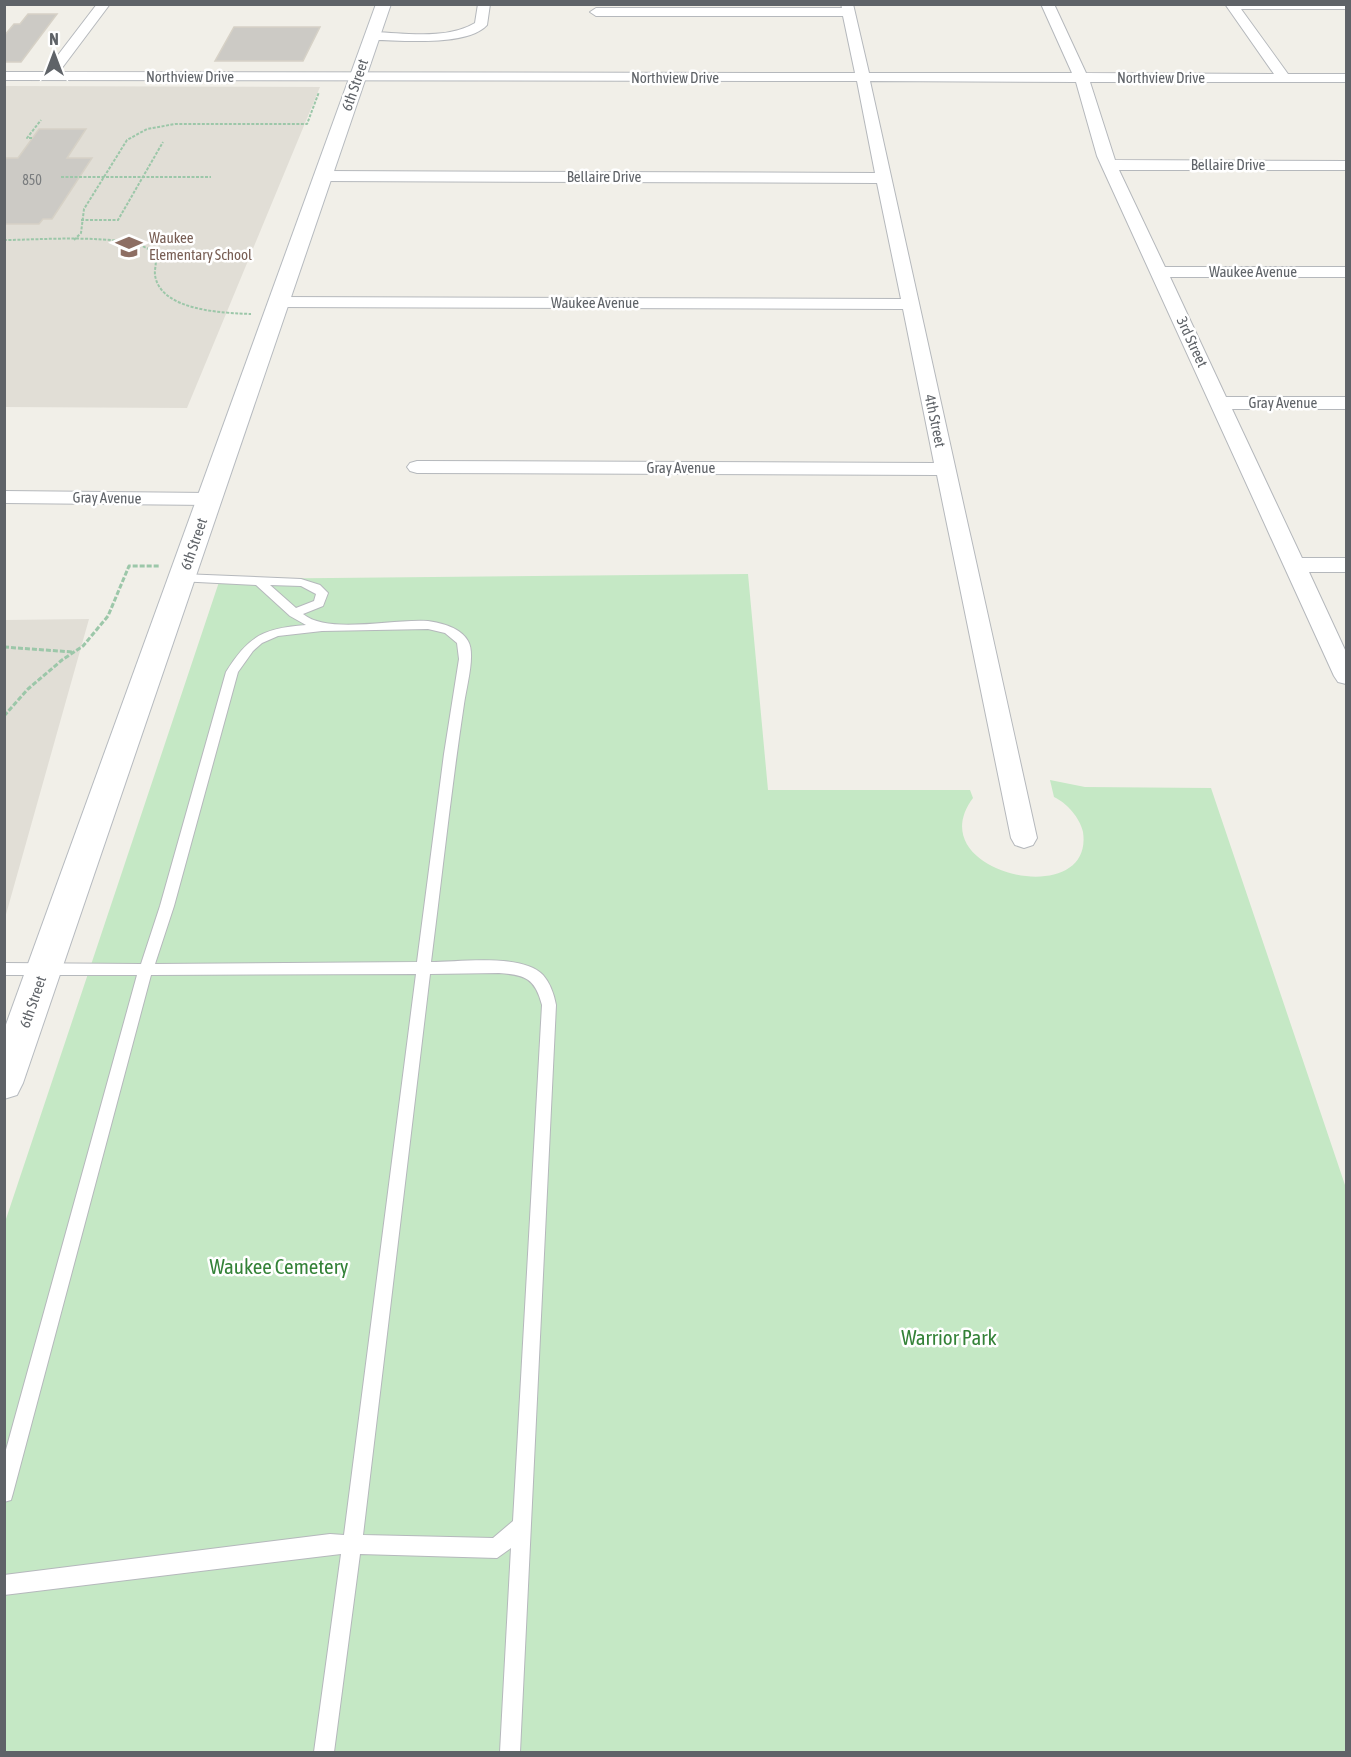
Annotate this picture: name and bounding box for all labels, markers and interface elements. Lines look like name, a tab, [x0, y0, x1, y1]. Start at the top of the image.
north arrow	[24, 24, 84, 84]
text: N	[49, 30, 59, 48]
street label: 6th Street	[338, 57, 371, 113]
street label: Northview Drive	[146, 68, 234, 85]
street label: Northview Drive	[631, 69, 719, 86]
street label: Northview Drive	[1117, 69, 1205, 86]
street label: Bellaire Drive	[1191, 156, 1266, 173]
street label: Bellaire Drive	[567, 168, 642, 185]
house number: 850	[22, 172, 42, 188]
place label: Waukee Elementary School	[149, 229, 252, 263]
school or university icon: Waukee Elementary School	[114, 232, 144, 262]
street label: Waukee Avenue	[1209, 263, 1297, 280]
street label: Waukee Avenue	[551, 294, 639, 311]
street label: 3rd Street	[1173, 314, 1211, 370]
street label: 4th Street	[922, 393, 949, 449]
street label: Gray Avenue	[1249, 394, 1318, 411]
street label: Gray Avenue	[647, 459, 716, 476]
street label: Gray Avenue	[72, 488, 142, 507]
street label: 6th Street	[177, 516, 210, 572]
street label: 6th Street	[16, 974, 49, 1030]
park label: Waukee Cemetery	[209, 1254, 349, 1278]
park label: Warrior Park	[901, 1325, 997, 1349]

